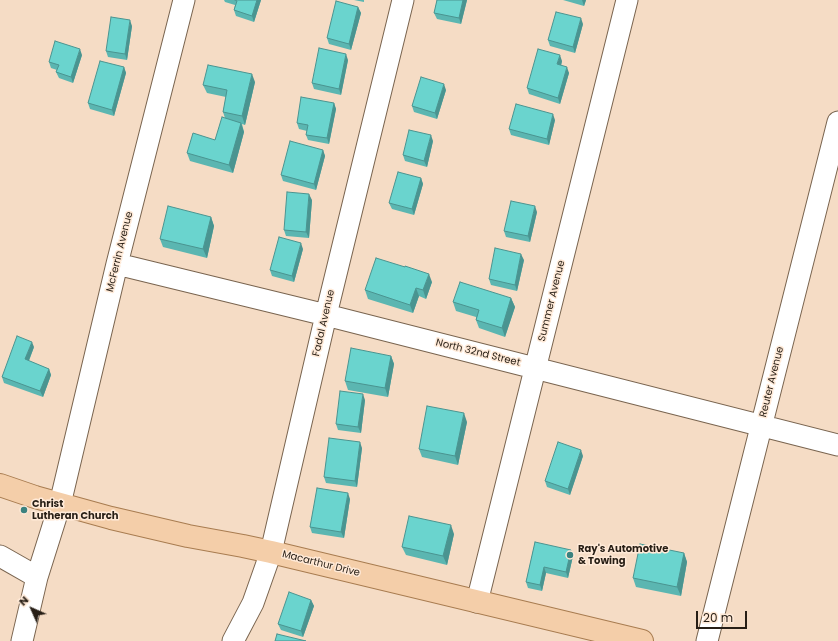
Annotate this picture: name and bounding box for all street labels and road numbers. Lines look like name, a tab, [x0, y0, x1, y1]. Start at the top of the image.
street label: McFerrin Avenue	[104, 211, 136, 293]
street label: Summer Avenue	[536, 259, 568, 343]
street label: Fadal Avenue	[311, 289, 337, 357]
street label: North 32nd Street	[435, 337, 521, 369]
street label: Reuter Avenue	[757, 345, 787, 419]
street label: Macarthur Drive	[281, 549, 361, 579]

